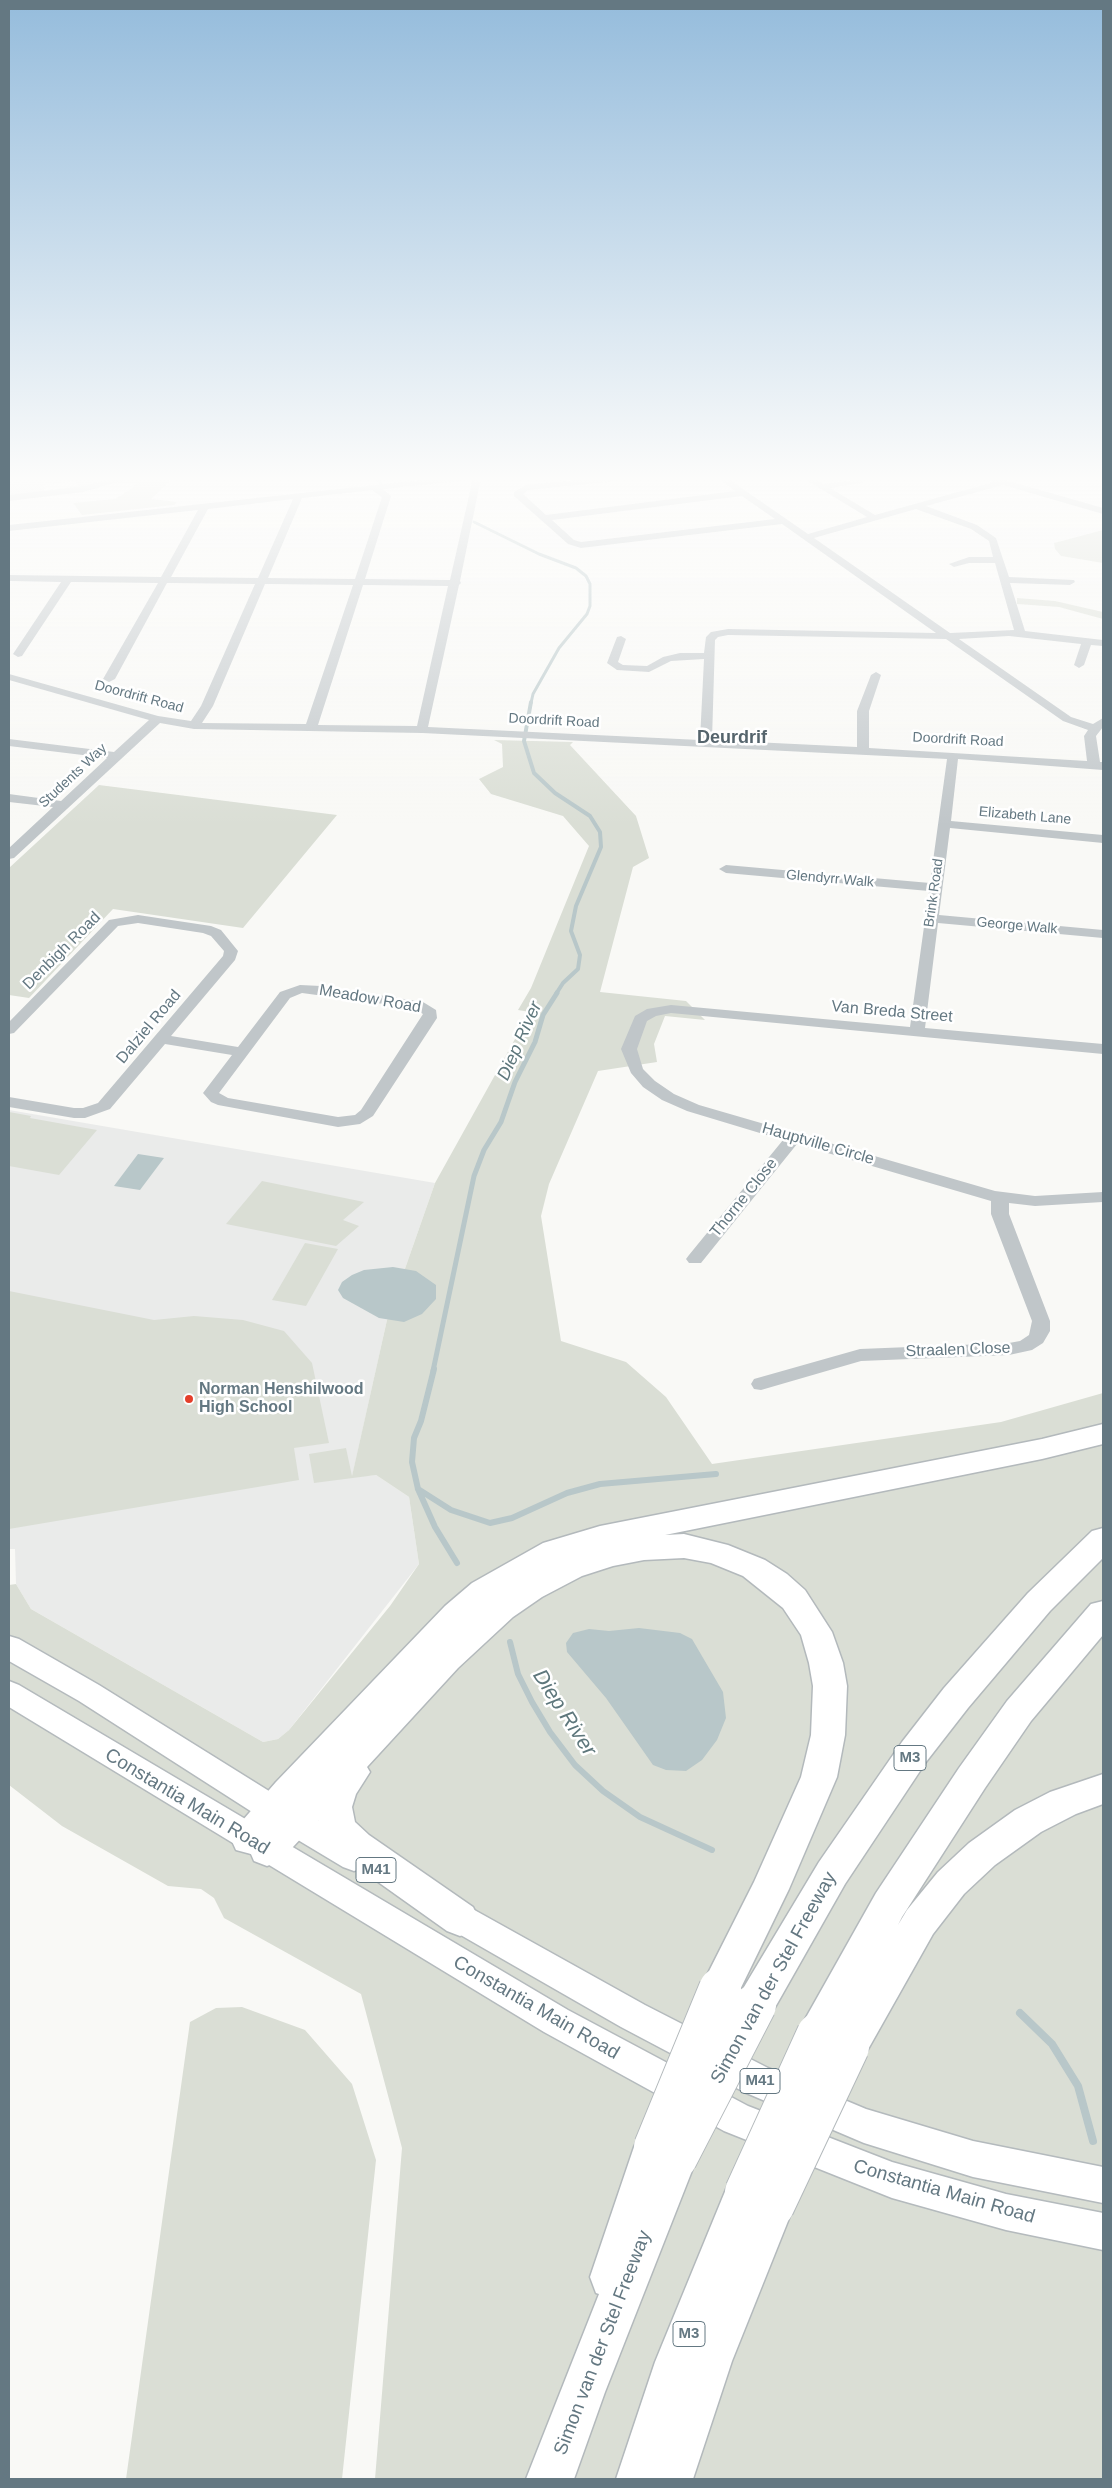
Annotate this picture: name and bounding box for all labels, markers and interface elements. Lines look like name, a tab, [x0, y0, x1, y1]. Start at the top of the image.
street label: Doordrift Road	[93, 677, 185, 717]
street label: Doordrift Road	[508, 710, 600, 732]
district label: Deurdrif	[697, 727, 767, 749]
street label: Doordrift Road	[912, 729, 1004, 751]
street label: Students Way	[36, 740, 110, 812]
street label: Elizabeth Lane	[978, 804, 1072, 828]
street label: Brink Road	[921, 858, 947, 928]
street label: Glendyrr Walk	[785, 867, 875, 891]
street label: Denbigh Road	[19, 908, 105, 994]
street label: George Walk	[976, 914, 1058, 938]
street label: Meadow Road	[318, 981, 422, 1017]
street label: Dalziel Road	[112, 986, 186, 1068]
street label: Van Breda Street	[831, 997, 953, 1027]
water label: Diep River	[493, 998, 547, 1084]
street label: Hauptville Circle	[760, 1119, 876, 1169]
street label: Thorne Close	[706, 1155, 782, 1241]
street label: Straalen Close	[905, 1339, 1011, 1361]
place label: Norman Henshilwood High School	[199, 1380, 363, 1418]
marker: Norman Henshilwood High School	[183, 1393, 195, 1405]
water label: Diep River	[527, 1665, 601, 1761]
street label: Constantia Main Road	[101, 1744, 273, 1860]
road number: M3	[894, 1746, 926, 1770]
road number: M41	[356, 1858, 396, 1882]
street label: Simon van der Stel Freeway	[706, 1868, 842, 2088]
street label: Constantia Main Road	[449, 1951, 623, 2065]
road number: M41	[740, 2068, 780, 2094]
street label: Constantia Main Road	[851, 2155, 1037, 2229]
street label: Simon van der Stel Freeway	[550, 2228, 656, 2458]
road number: M3	[673, 2322, 705, 2346]

